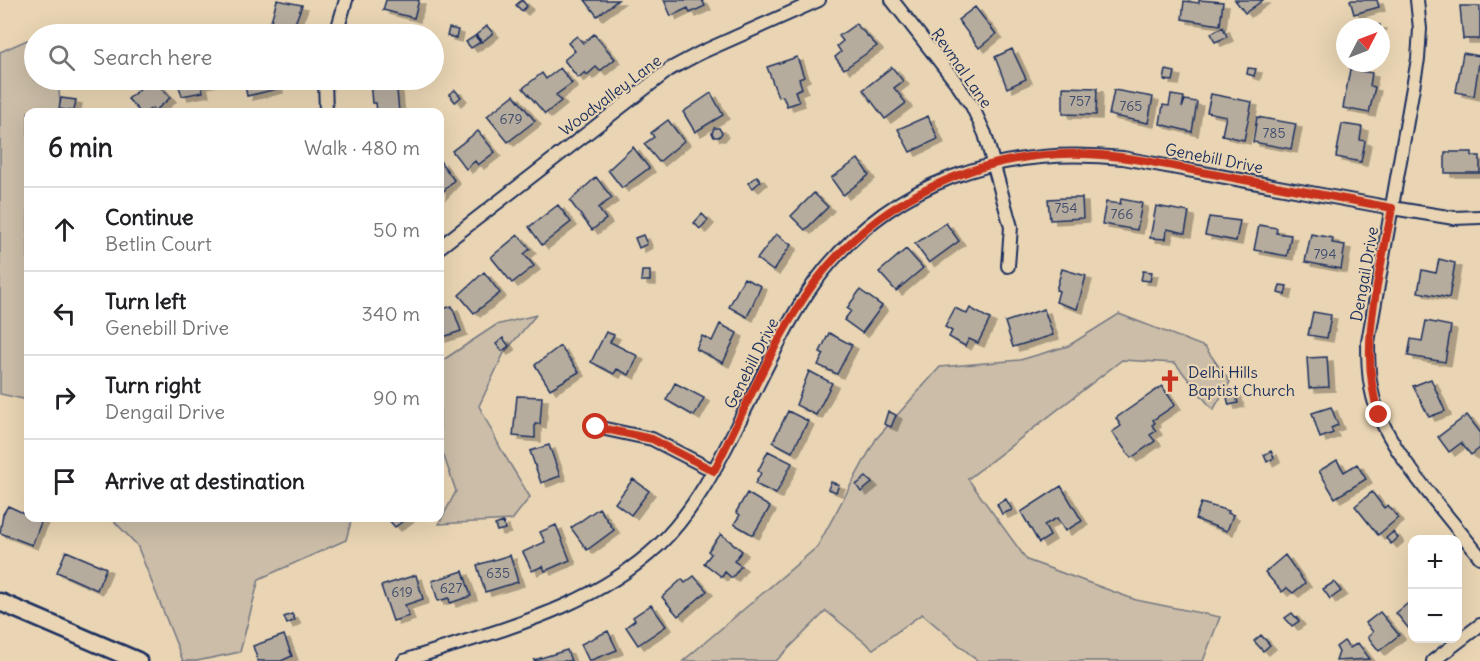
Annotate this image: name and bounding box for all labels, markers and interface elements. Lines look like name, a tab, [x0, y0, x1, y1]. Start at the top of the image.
north arrow	[1336, 18, 1390, 72]
search box	[24, 24, 444, 90]
street label: Revmal Lane	[927, 24, 997, 112]
icon: search	[45, 41, 78, 74]
text: Search here	[93, 43, 212, 71]
street label: Woodvalley Lane	[555, 50, 665, 140]
house number: 757	[1069, 92, 1091, 110]
house number: 765	[1120, 97, 1142, 115]
house number: 679	[500, 110, 523, 128]
house number: 785	[1263, 124, 1285, 142]
text: 6 min	[48, 131, 113, 164]
text: Walk · 480 m	[304, 135, 420, 160]
street label: Genebill Drive	[1163, 139, 1265, 177]
house number: 754	[1054, 199, 1078, 217]
text: Continue	[105, 203, 194, 231]
house number: 766	[1111, 205, 1133, 223]
icon: ahead	[48, 213, 81, 246]
text: 50 m	[373, 217, 420, 242]
street label: Dengail Drive	[1346, 225, 1382, 323]
text: Betlin Court	[105, 231, 212, 256]
house number: 794	[1313, 245, 1337, 263]
text: Turn left	[105, 287, 186, 315]
icon: left	[48, 297, 81, 330]
text: 340 m	[362, 301, 420, 326]
street label: Genebill Drive	[720, 314, 782, 412]
text: Genebill Drive	[105, 315, 229, 340]
place label: Delhi Hills Baptist Church	[1188, 362, 1295, 400]
church icon: Delhi Hills Baptist Church	[1157, 368, 1183, 394]
text: Turn right	[105, 371, 201, 399]
icon: right	[48, 381, 81, 414]
text: 90 m	[373, 385, 420, 410]
text: Dengail Drive	[105, 399, 225, 424]
route end	[1365, 401, 1391, 427]
route start	[582, 413, 608, 439]
icon: arrive	[48, 465, 81, 498]
text: Arrive at destination	[105, 467, 305, 495]
map controls	[1408, 535, 1462, 643]
button: +	[1408, 535, 1462, 589]
house number: 635	[486, 564, 510, 582]
house number: 627	[440, 579, 462, 597]
house number: 619	[391, 583, 413, 601]
button: −	[1408, 589, 1462, 643]

